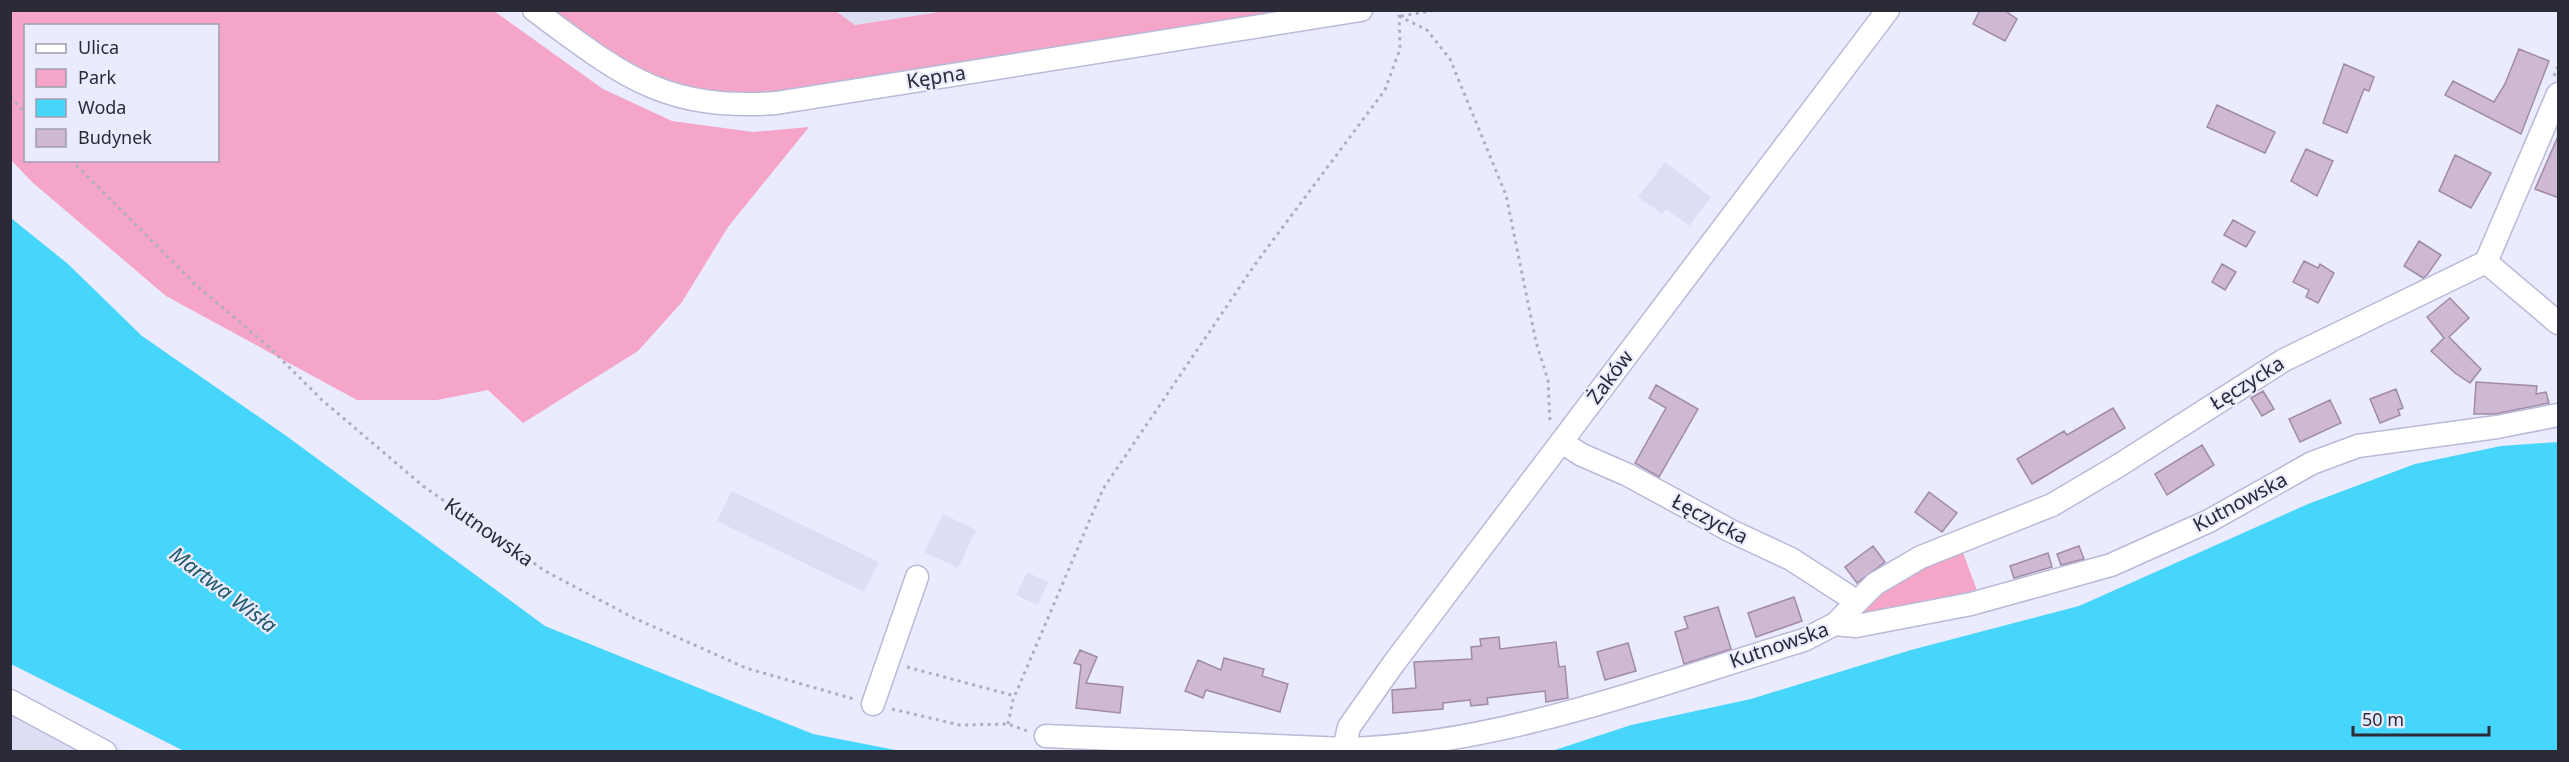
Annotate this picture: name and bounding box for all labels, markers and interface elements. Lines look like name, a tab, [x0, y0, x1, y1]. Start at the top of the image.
legend	[24, 24, 219, 162]
text: Ulica	[78, 35, 119, 59]
street label: Kępna	[904, 59, 967, 94]
text: Park	[78, 65, 116, 89]
text: Woda	[78, 95, 126, 119]
text: Budynek	[78, 125, 152, 149]
street label: Żaków	[1581, 344, 1639, 409]
street label: Łęczycka	[2205, 349, 2289, 416]
street label: Kutnowska	[2188, 465, 2292, 538]
street label: Łęczycka	[1667, 487, 1753, 550]
street label: Kutnowska	[439, 491, 539, 572]
water label: Martwa Wisła	[164, 540, 283, 639]
street label: Kutnowska	[1726, 615, 1832, 674]
scale bar	[2353, 699, 2490, 737]
text: 50 m	[2362, 707, 2404, 731]

